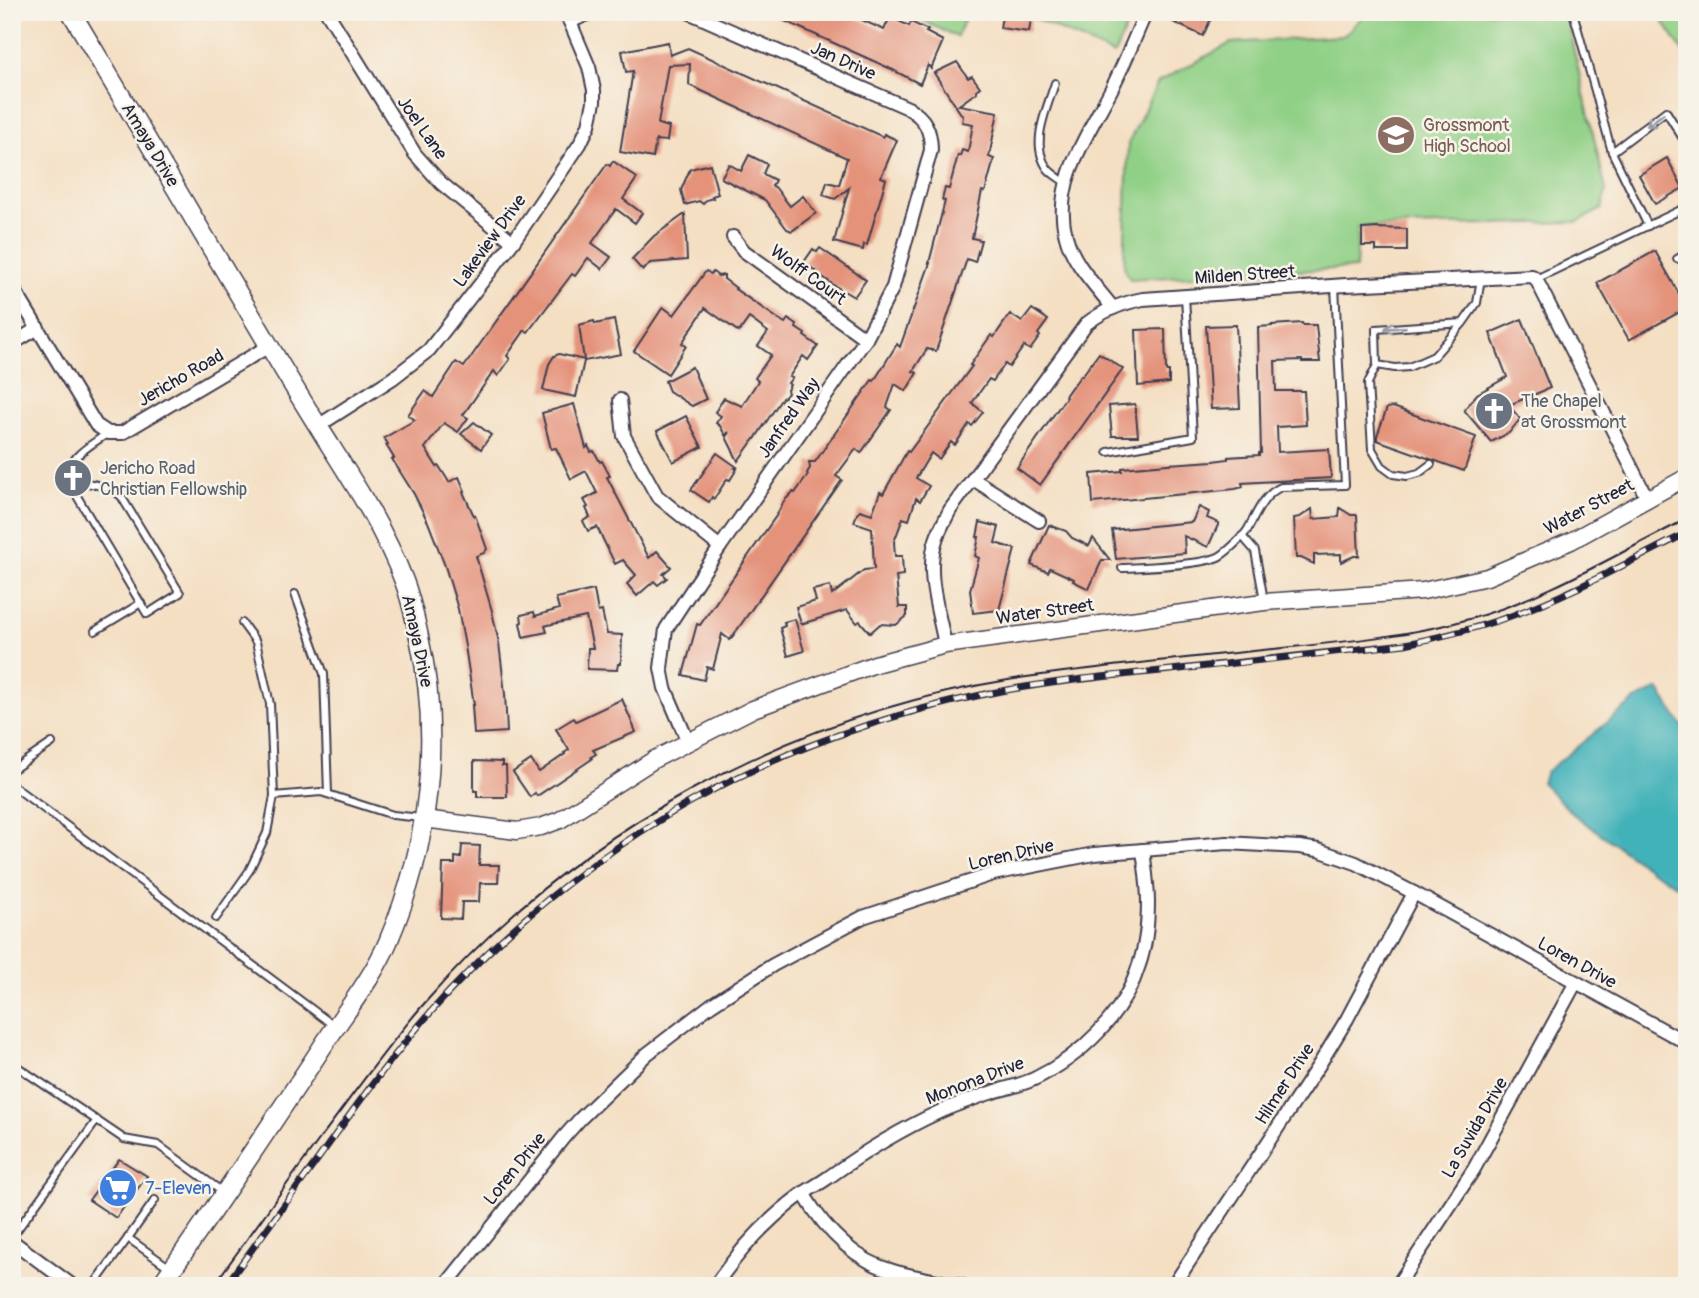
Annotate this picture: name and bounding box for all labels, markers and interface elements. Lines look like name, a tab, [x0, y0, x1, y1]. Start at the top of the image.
street label: Jan Drive	[807, 36, 879, 86]
street label: Joel Lane	[392, 92, 452, 164]
street label: Amaya Drive	[116, 99, 184, 191]
one-way arrow	[1646, 112, 1664, 127]
school or university icon: Grossmont High School	[1375, 114, 1417, 156]
place label: Grossmont High School	[1423, 114, 1511, 158]
street label: Lakeview Drive	[448, 190, 532, 292]
street label: Wolff Court	[765, 240, 851, 311]
street label: Milden Street	[1194, 260, 1297, 290]
one-way arrow	[1384, 322, 1407, 335]
street label: Jericho Road	[134, 344, 228, 412]
street label: Janfred Way	[753, 373, 825, 463]
church icon: The Chapel at Grossmont	[1473, 390, 1515, 432]
place label: The Chapel at Grossmont	[1521, 390, 1627, 434]
church icon: Jericho Road Christian Fellowship	[52, 457, 94, 499]
place label: Jericho Road Christian Fellowship	[100, 457, 247, 501]
street label: Water Street	[1540, 473, 1639, 540]
street label: Amaya Drive	[396, 593, 438, 690]
street label: Water Street	[995, 594, 1096, 630]
street label: Loren Drive	[966, 834, 1056, 876]
street label: Loren Drive	[1533, 932, 1621, 994]
street label: Hilmer Drive	[1250, 1039, 1320, 1129]
street label: Monona Drive	[923, 1052, 1027, 1110]
street label: La Suvida Drive	[1437, 1073, 1513, 1183]
street label: Loren Drive	[479, 1128, 551, 1210]
supermarket icon: 7-Eleven	[97, 1167, 139, 1209]
place label: 7-Eleven	[145, 1177, 212, 1200]

